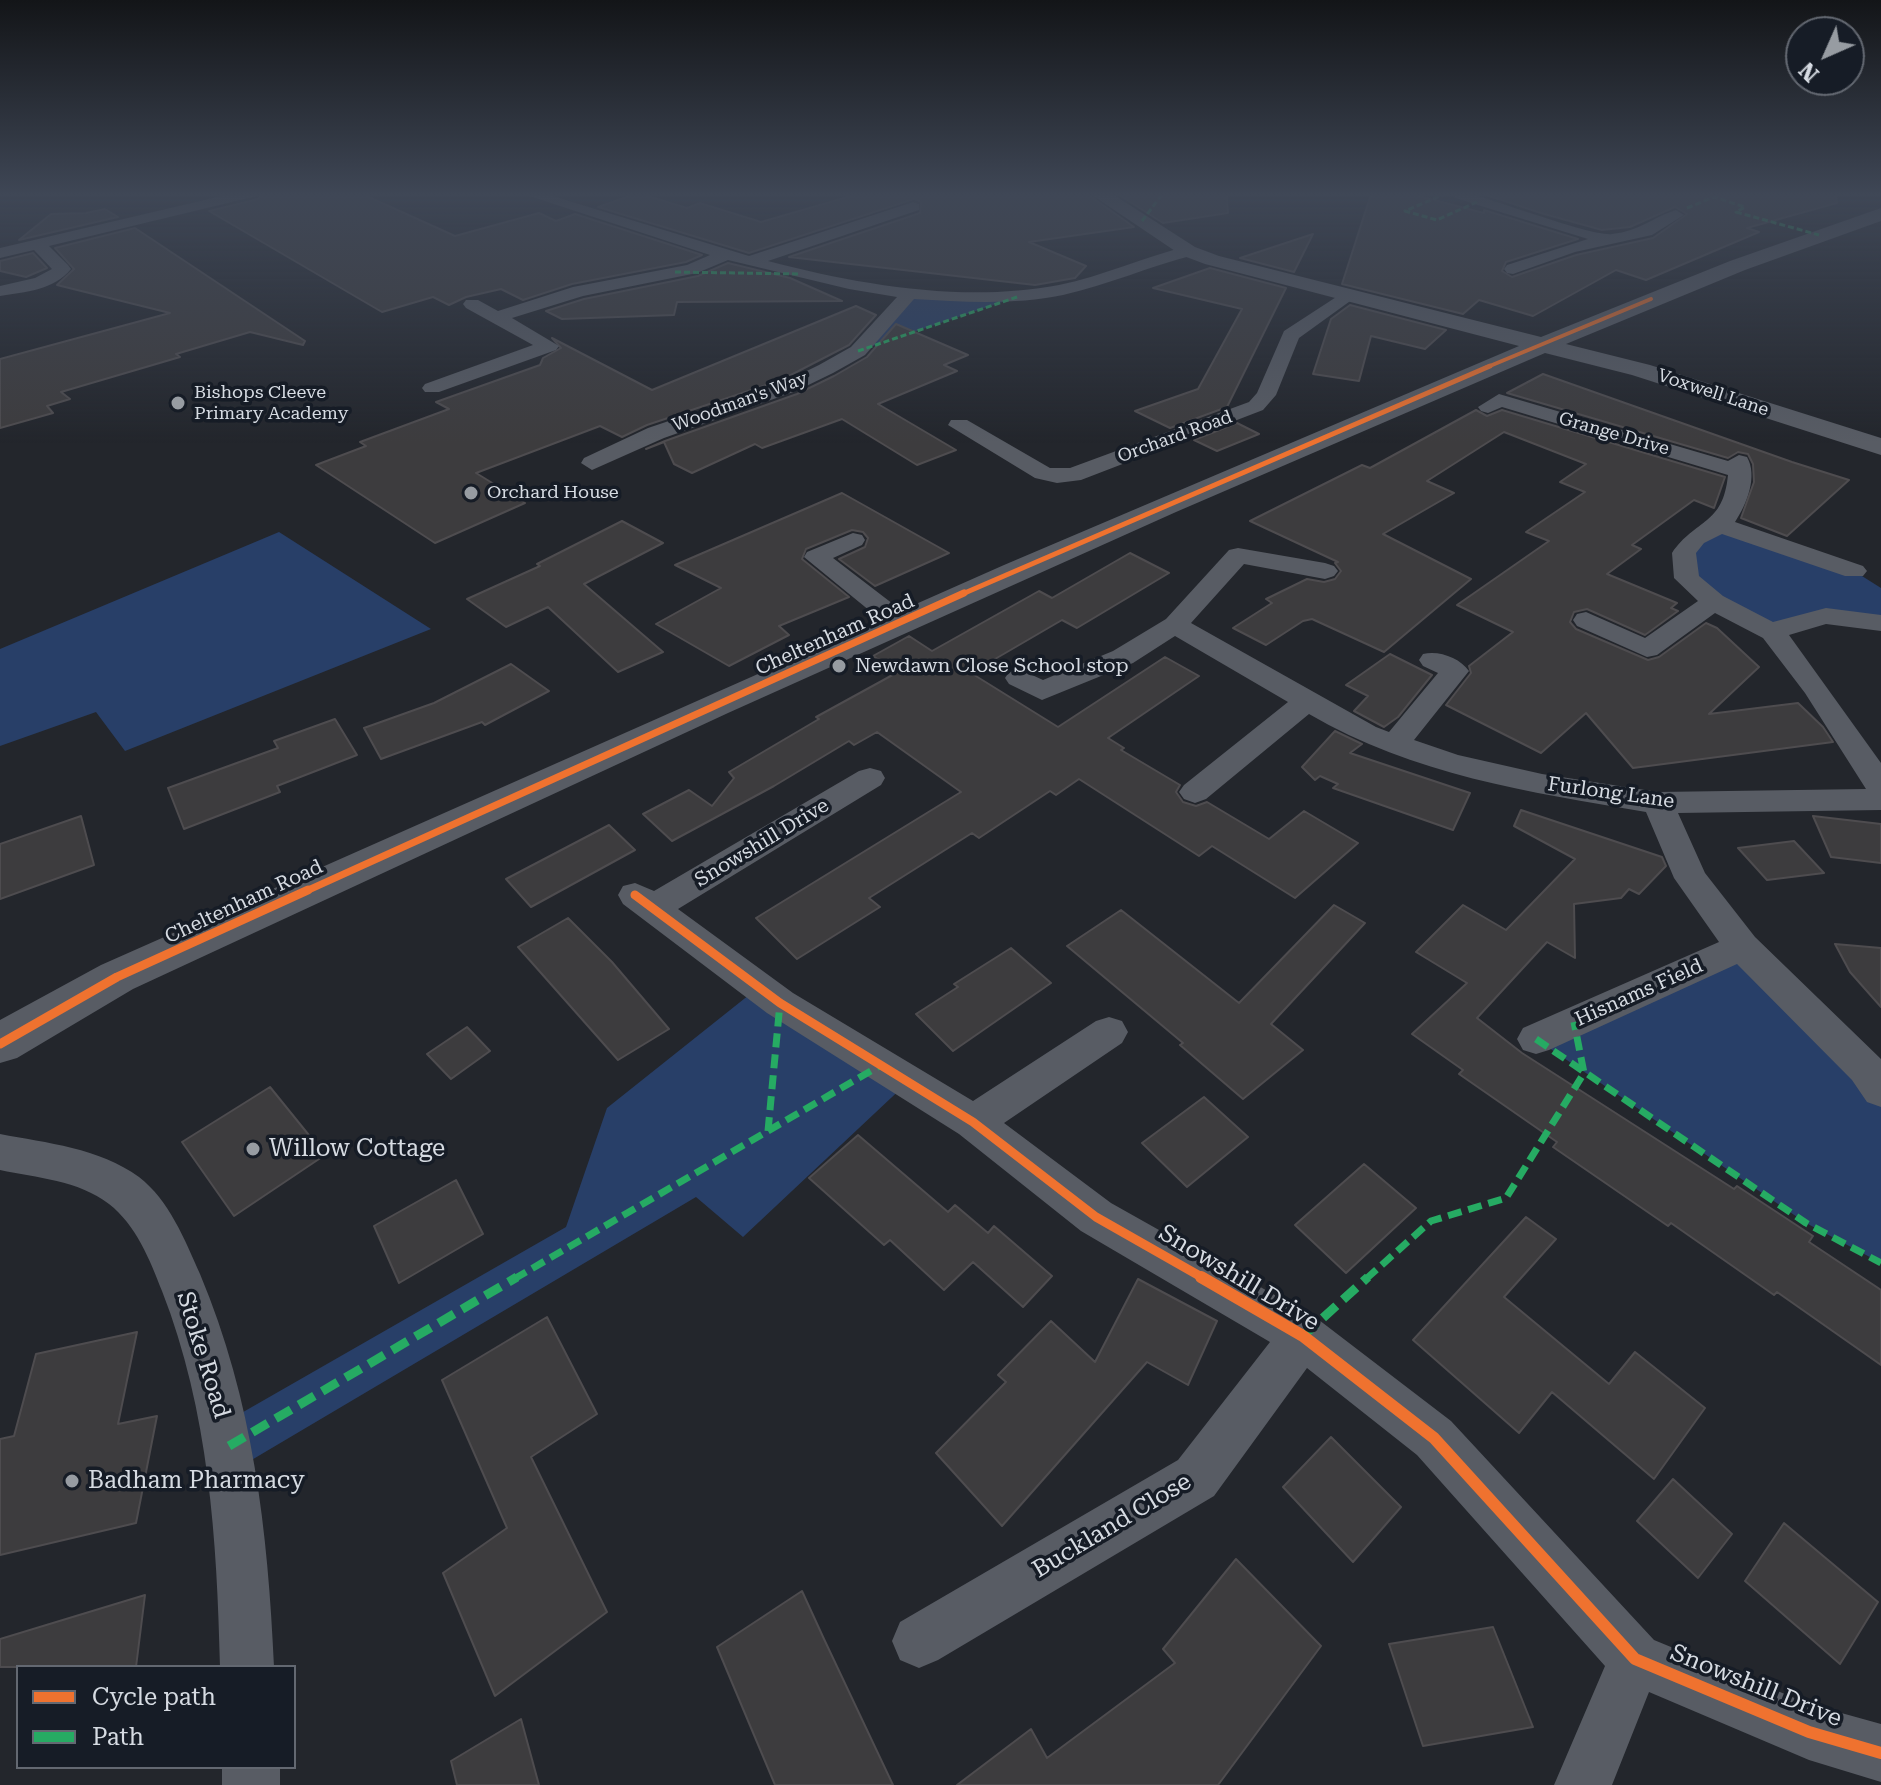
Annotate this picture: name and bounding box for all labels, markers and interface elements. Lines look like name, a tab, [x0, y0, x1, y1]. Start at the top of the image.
north arrow	[1785, 16, 1865, 96]
text: N	[1794, 57, 1824, 87]
street label: Voxwell Lane	[1655, 365, 1771, 421]
street label: Woodman's Way	[669, 368, 811, 436]
place label: Bishops Cleeve Primary Academy	[194, 382, 348, 424]
marker: Bishops Cleeve Primary Academy	[169, 394, 187, 412]
street label: Orchard Road	[1115, 406, 1235, 468]
street label: Grange Drive	[1556, 408, 1672, 460]
place label: Orchard House	[487, 482, 619, 504]
marker: Orchard House	[462, 484, 480, 502]
street label: Cheltenham Road	[752, 589, 918, 681]
place label: Newdawn Close School stop	[855, 654, 1128, 678]
marker: Newdawn Close School stop	[830, 657, 848, 675]
street label: Furlong Lane	[1546, 772, 1676, 814]
street label: Snowshill Drive	[691, 794, 833, 892]
street label: Cheltenham Road	[161, 855, 327, 949]
street label: Hisnams Field	[1571, 954, 1707, 1032]
place label: Willow Cottage	[269, 1135, 445, 1163]
marker: Willow Cottage	[244, 1140, 262, 1158]
street label: Snowshill Drive	[1153, 1219, 1325, 1337]
street label: Stoke Road	[170, 1288, 236, 1422]
place label: Badham Pharmacy	[88, 1467, 305, 1495]
street label: Buckland Close	[1027, 1467, 1197, 1585]
marker: Badham Pharmacy	[63, 1472, 81, 1490]
street label: Snowshill Drive	[1666, 1638, 1846, 1734]
legend	[16, 1665, 296, 1769]
text: Cycle path	[92, 1683, 216, 1711]
text: Path	[92, 1723, 144, 1751]

